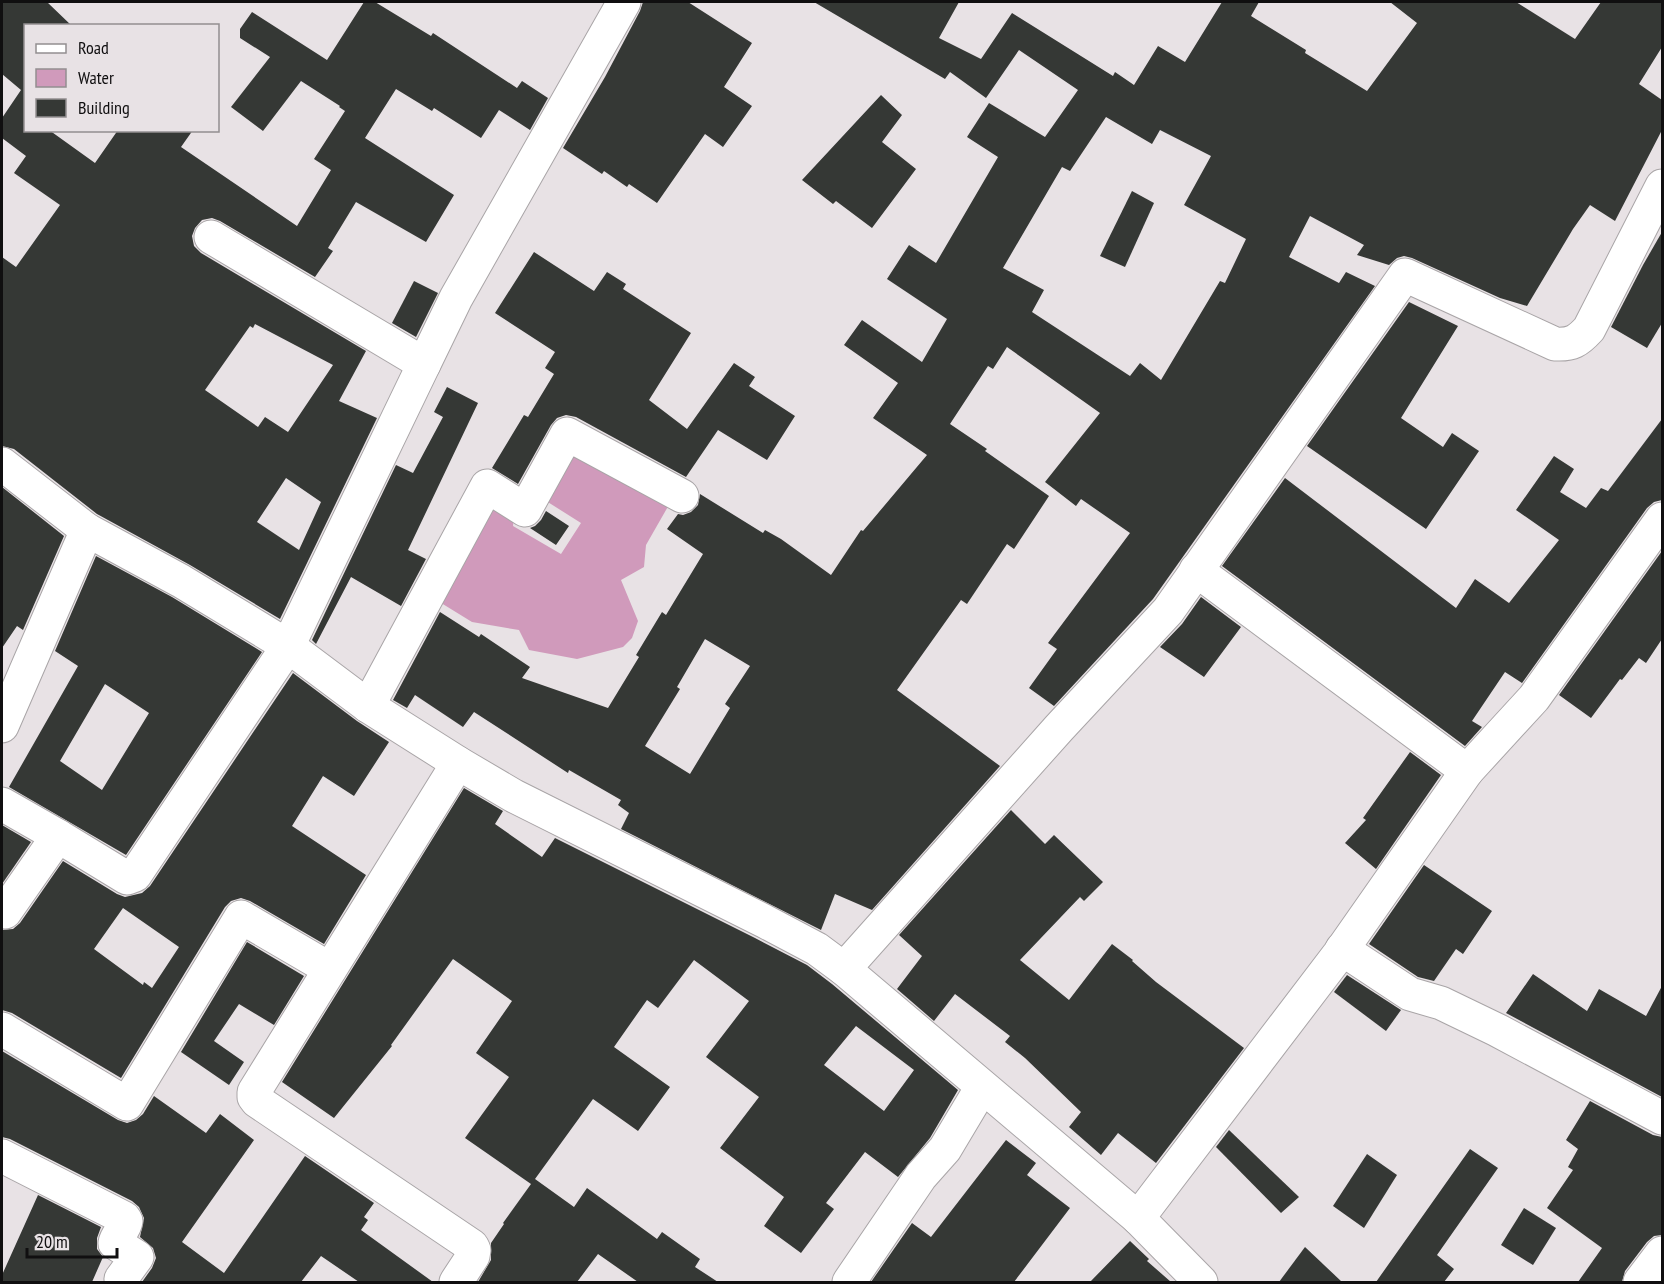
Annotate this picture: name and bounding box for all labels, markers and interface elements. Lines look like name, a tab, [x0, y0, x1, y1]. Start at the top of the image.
legend	[24, 24, 219, 132]
text: Road	[78, 36, 109, 59]
text: Water	[78, 66, 114, 89]
text: Building	[78, 96, 130, 119]
scale bar	[27, 1221, 117, 1259]
text: 20 m	[36, 1230, 68, 1253]

